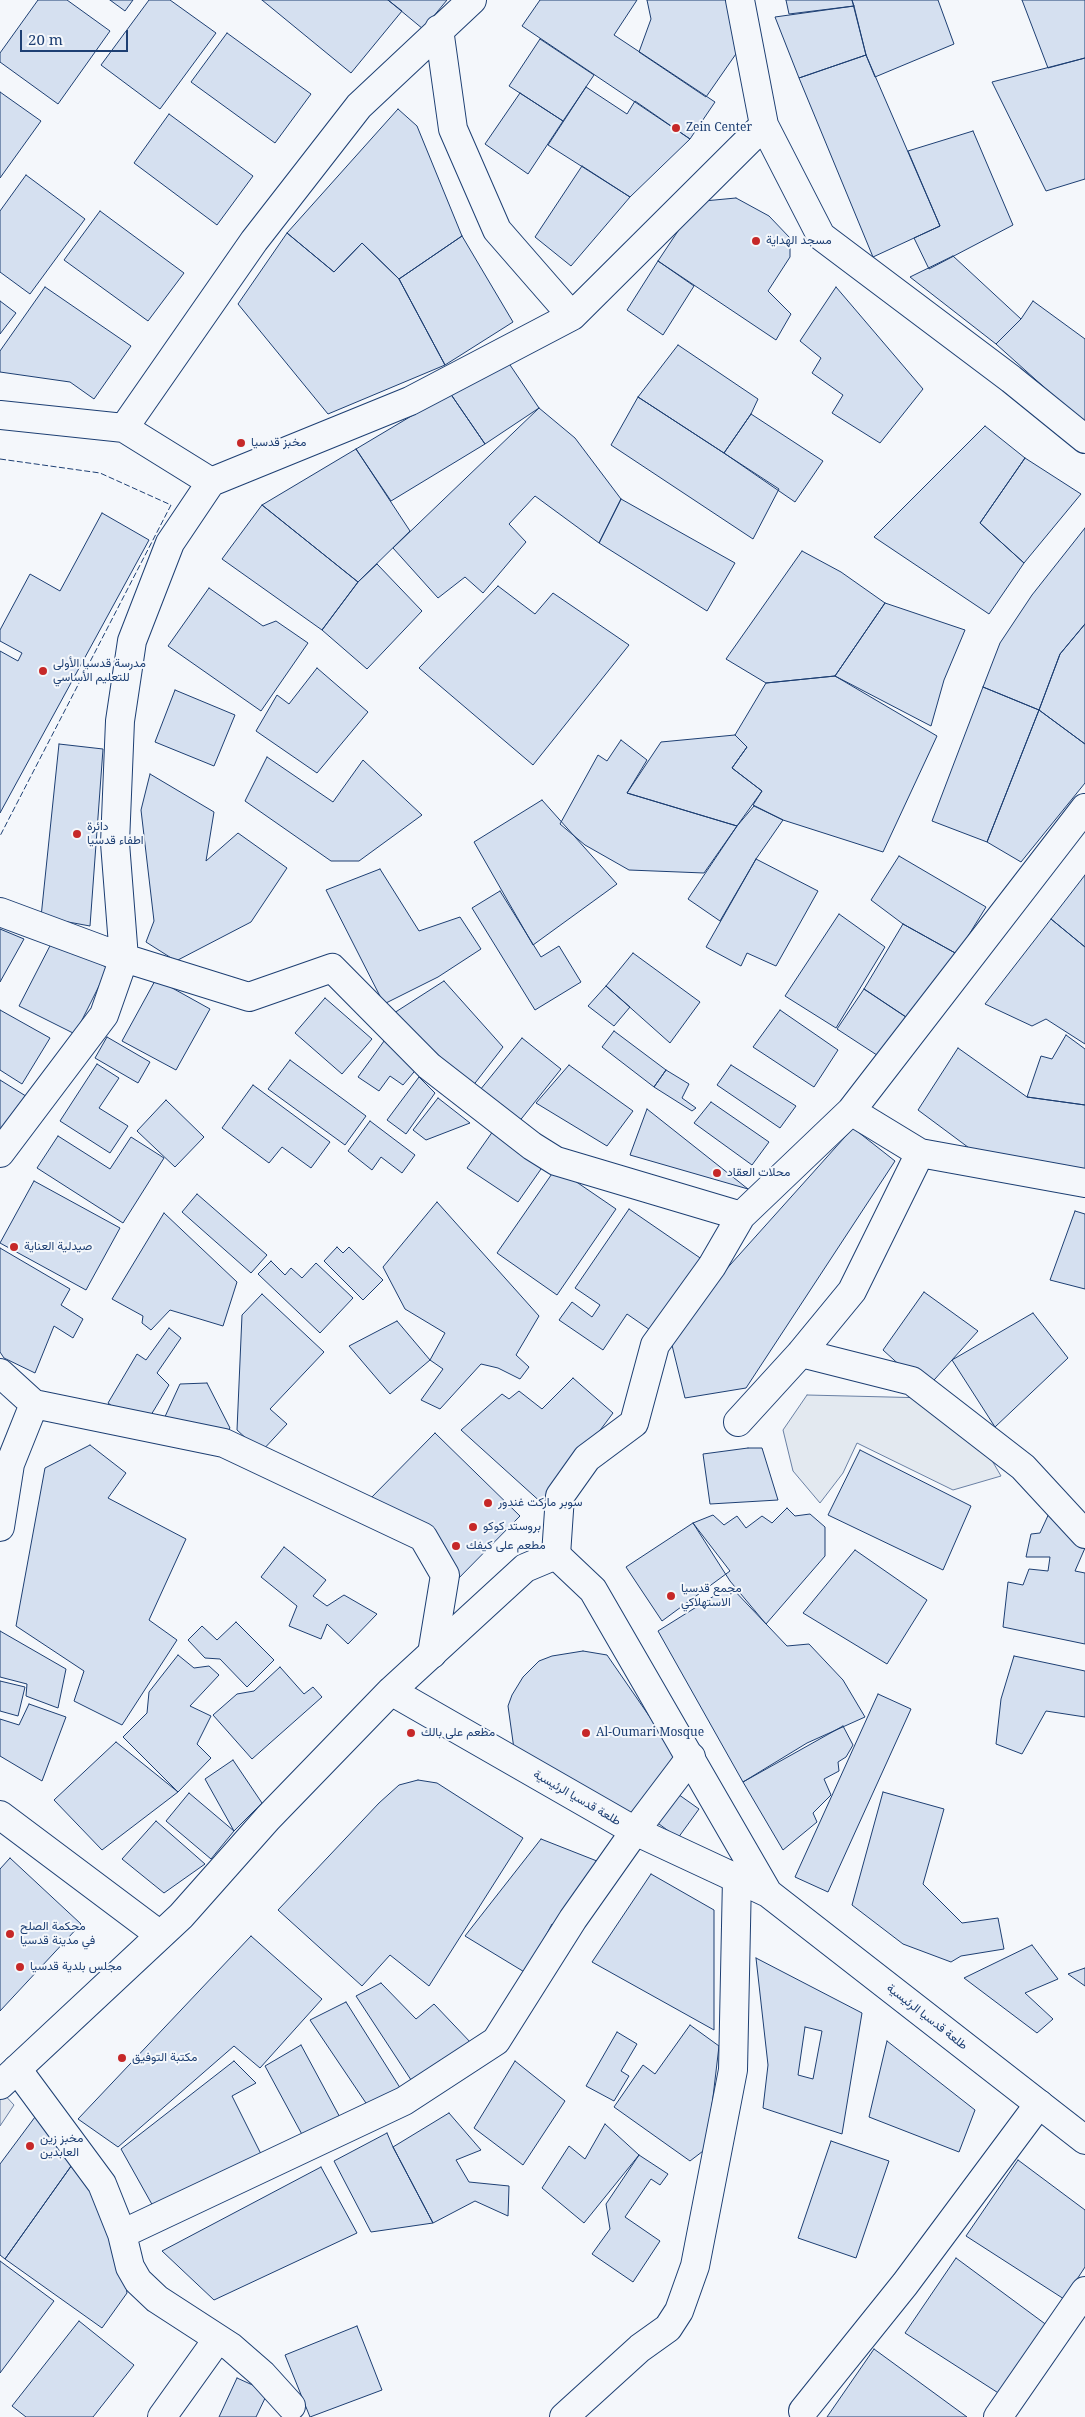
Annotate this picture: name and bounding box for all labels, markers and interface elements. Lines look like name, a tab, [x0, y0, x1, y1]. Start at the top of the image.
scale bar	[22, 20, 130, 52]
text: 20 m	[28, 29, 63, 49]
place label: Zein Center	[686, 121, 752, 135]
marker: Zein Center	[670, 122, 682, 134]
place label: مسجد الهداية	[766, 234, 832, 248]
marker: مسجد الهداية	[750, 235, 762, 247]
place label: مخبز قدسيا	[251, 436, 306, 450]
marker: مخبز قدسيا	[235, 437, 247, 449]
place label: مدرسة قدسيا الأولى للتعليم الأساسي	[53, 657, 146, 685]
marker: مدرسة قدسيا الأولى للتعليم الأساسي	[37, 665, 49, 677]
place label: دائرة اطفاء قدسيا	[87, 820, 144, 848]
marker: دائرة اطفاء قدسيا	[71, 828, 83, 840]
place label: محلات العقاد	[727, 1166, 790, 1180]
marker: محلات العقاد	[711, 1167, 723, 1179]
place label: صيدلية العناية	[24, 1240, 92, 1254]
marker: صيدلية العناية	[8, 1241, 20, 1253]
place label: سوبر ماركت غندور	[498, 1496, 582, 1510]
marker: سوبر ماركت غندور	[482, 1497, 494, 1509]
place label: بروستد كوكو	[483, 1520, 541, 1534]
marker: بروستد كوكو	[467, 1521, 479, 1533]
place label: مطعم على كيفك	[466, 1539, 546, 1553]
marker: مطعم على كيفك	[450, 1540, 462, 1552]
place label: مجمع قدسيا الاستهلاكي	[681, 1582, 742, 1610]
marker: مجمع قدسيا الاستهلاكي	[665, 1590, 677, 1602]
place label: مطعم على بالك	[421, 1726, 495, 1740]
place label: Al-Oumari Mosque	[596, 1726, 704, 1740]
marker: مطعم على بالك	[405, 1727, 417, 1739]
marker: Al-Oumari Mosque	[580, 1727, 592, 1739]
street label: طلعة قدسيا الرئيسية	[531, 1767, 623, 1829]
place label: محكمة الصلح في مدينة قدسيا	[20, 1920, 95, 1948]
marker: محكمة الصلح في مدينة قدسيا	[4, 1928, 16, 1940]
place label: مجلس بلدية قدسيا	[30, 1960, 122, 1974]
marker: مجلس بلدية قدسيا	[14, 1961, 26, 1973]
street label: طلعة قدسيا الرئيسية	[884, 1981, 970, 2053]
place label: مكتبة التوفيق	[132, 2051, 197, 2065]
marker: مكتبة التوفيق	[116, 2052, 128, 2064]
place label: مخبز زين العابدين	[40, 2132, 83, 2160]
marker: مخبز زين العابدين	[24, 2140, 36, 2152]

